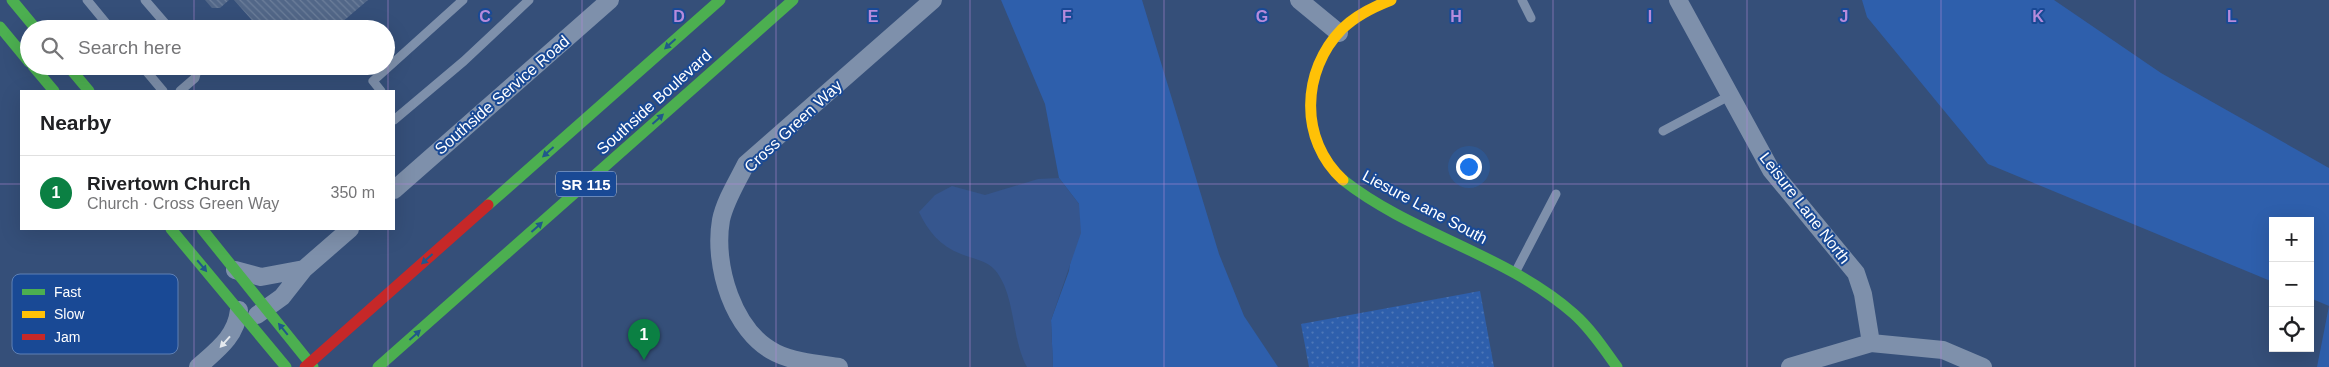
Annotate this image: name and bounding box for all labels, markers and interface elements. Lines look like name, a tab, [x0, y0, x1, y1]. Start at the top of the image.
text: C	[479, 8, 491, 25]
text: D	[673, 8, 685, 25]
text: E	[868, 8, 879, 25]
text: F	[1062, 8, 1072, 25]
text: G	[1256, 8, 1268, 25]
text: H	[1450, 8, 1462, 25]
text: I	[1648, 8, 1652, 25]
text: J	[1840, 8, 1848, 25]
text: K	[2032, 8, 2044, 25]
text: L	[2227, 8, 2237, 25]
search box	[20, 20, 395, 75]
street label: Southside Service Road	[432, 32, 572, 158]
icon: search	[38, 34, 66, 62]
text: Search here	[78, 37, 182, 58]
one-way arrow	[664, 38, 676, 50]
street label: Southside Boulevard	[593, 46, 715, 158]
street label: Cross Green Way	[741, 77, 845, 175]
text: Nearby	[40, 111, 111, 134]
one-way arrow	[652, 113, 664, 125]
one-way arrow	[542, 146, 555, 157]
street label: Leisure Lane North	[1756, 149, 1854, 267]
your location	[1456, 154, 1482, 180]
street label: Liesure Lane South	[1360, 167, 1490, 247]
road number: SR 115	[556, 172, 616, 196]
text: Rivertown Church	[87, 173, 251, 194]
text: 1	[52, 184, 60, 201]
text: 350 m	[331, 184, 375, 201]
text: Church · Cross Green Way	[87, 195, 279, 212]
map controls	[2269, 217, 2314, 352]
button: +	[2269, 217, 2314, 262]
one-way arrow	[530, 221, 542, 233]
one-way arrow	[420, 254, 433, 265]
one-way arrow	[197, 259, 208, 272]
button: −	[2269, 262, 2314, 307]
legend	[12, 274, 178, 354]
text: Fast	[54, 284, 81, 300]
text: Slow	[54, 306, 85, 322]
button: locate	[2269, 307, 2314, 352]
pin: 1	[628, 319, 660, 360]
one-way arrow	[277, 322, 288, 335]
text: Jam	[54, 329, 80, 345]
one-way arrow	[408, 329, 421, 340]
one-way arrow	[219, 336, 230, 349]

